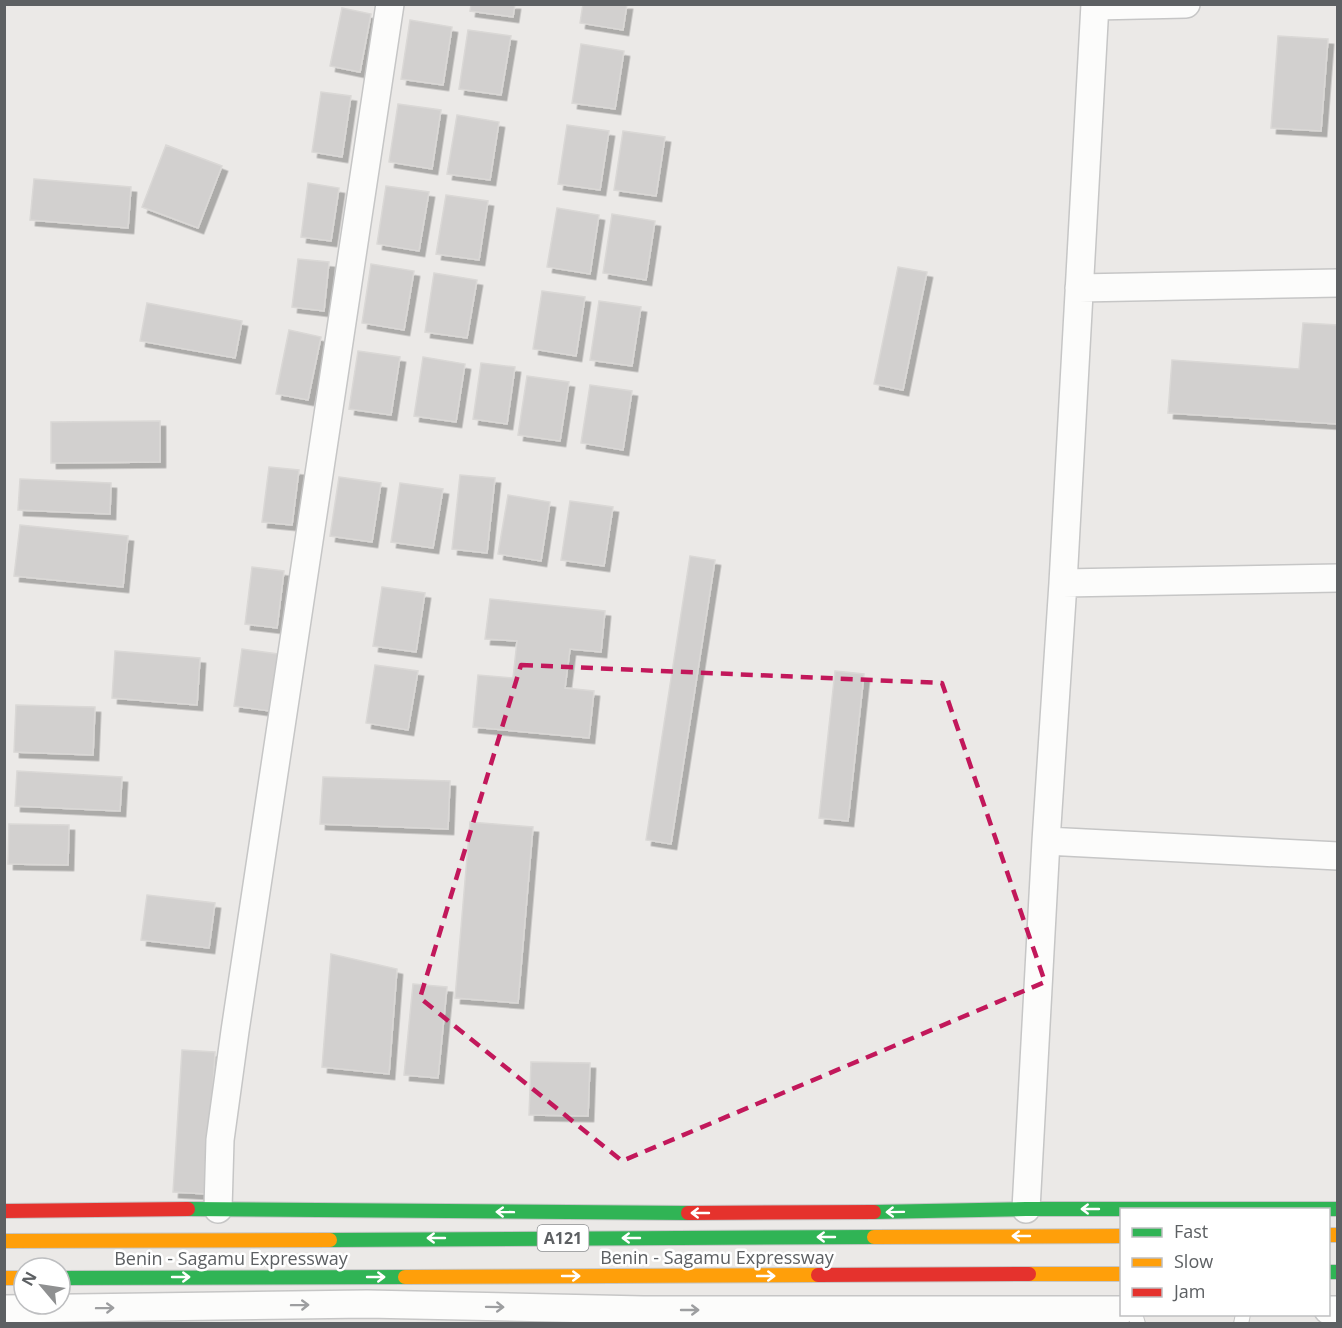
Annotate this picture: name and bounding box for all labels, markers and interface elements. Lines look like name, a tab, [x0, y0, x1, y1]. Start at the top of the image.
one-way arrow	[1081, 1203, 1101, 1215]
one-way arrow	[886, 1206, 906, 1217]
one-way arrow	[496, 1207, 516, 1218]
one-way arrow	[691, 1207, 711, 1219]
legend	[1120, 1208, 1330, 1316]
text: Fast	[1174, 1219, 1208, 1243]
road number: A121	[538, 1225, 588, 1251]
one-way arrow	[1012, 1230, 1032, 1242]
one-way arrow	[817, 1231, 837, 1243]
one-way arrow	[427, 1232, 447, 1244]
one-way arrow	[622, 1232, 642, 1244]
street label: Benin - Sagamu Expressway	[600, 1245, 835, 1269]
street label: Benin - Sagamu Expressway	[114, 1246, 349, 1270]
text: Slow	[1174, 1249, 1213, 1273]
north arrow	[12, 1256, 72, 1316]
text: N	[16, 1268, 42, 1290]
one-way arrow	[756, 1270, 776, 1282]
one-way arrow	[171, 1271, 191, 1283]
one-way arrow	[366, 1271, 386, 1283]
one-way arrow	[561, 1271, 581, 1282]
text: Jam	[1172, 1279, 1206, 1303]
one-way arrow	[289, 1300, 309, 1311]
one-way arrow	[484, 1301, 504, 1313]
one-way arrow	[94, 1302, 114, 1314]
one-way arrow	[679, 1304, 699, 1316]

